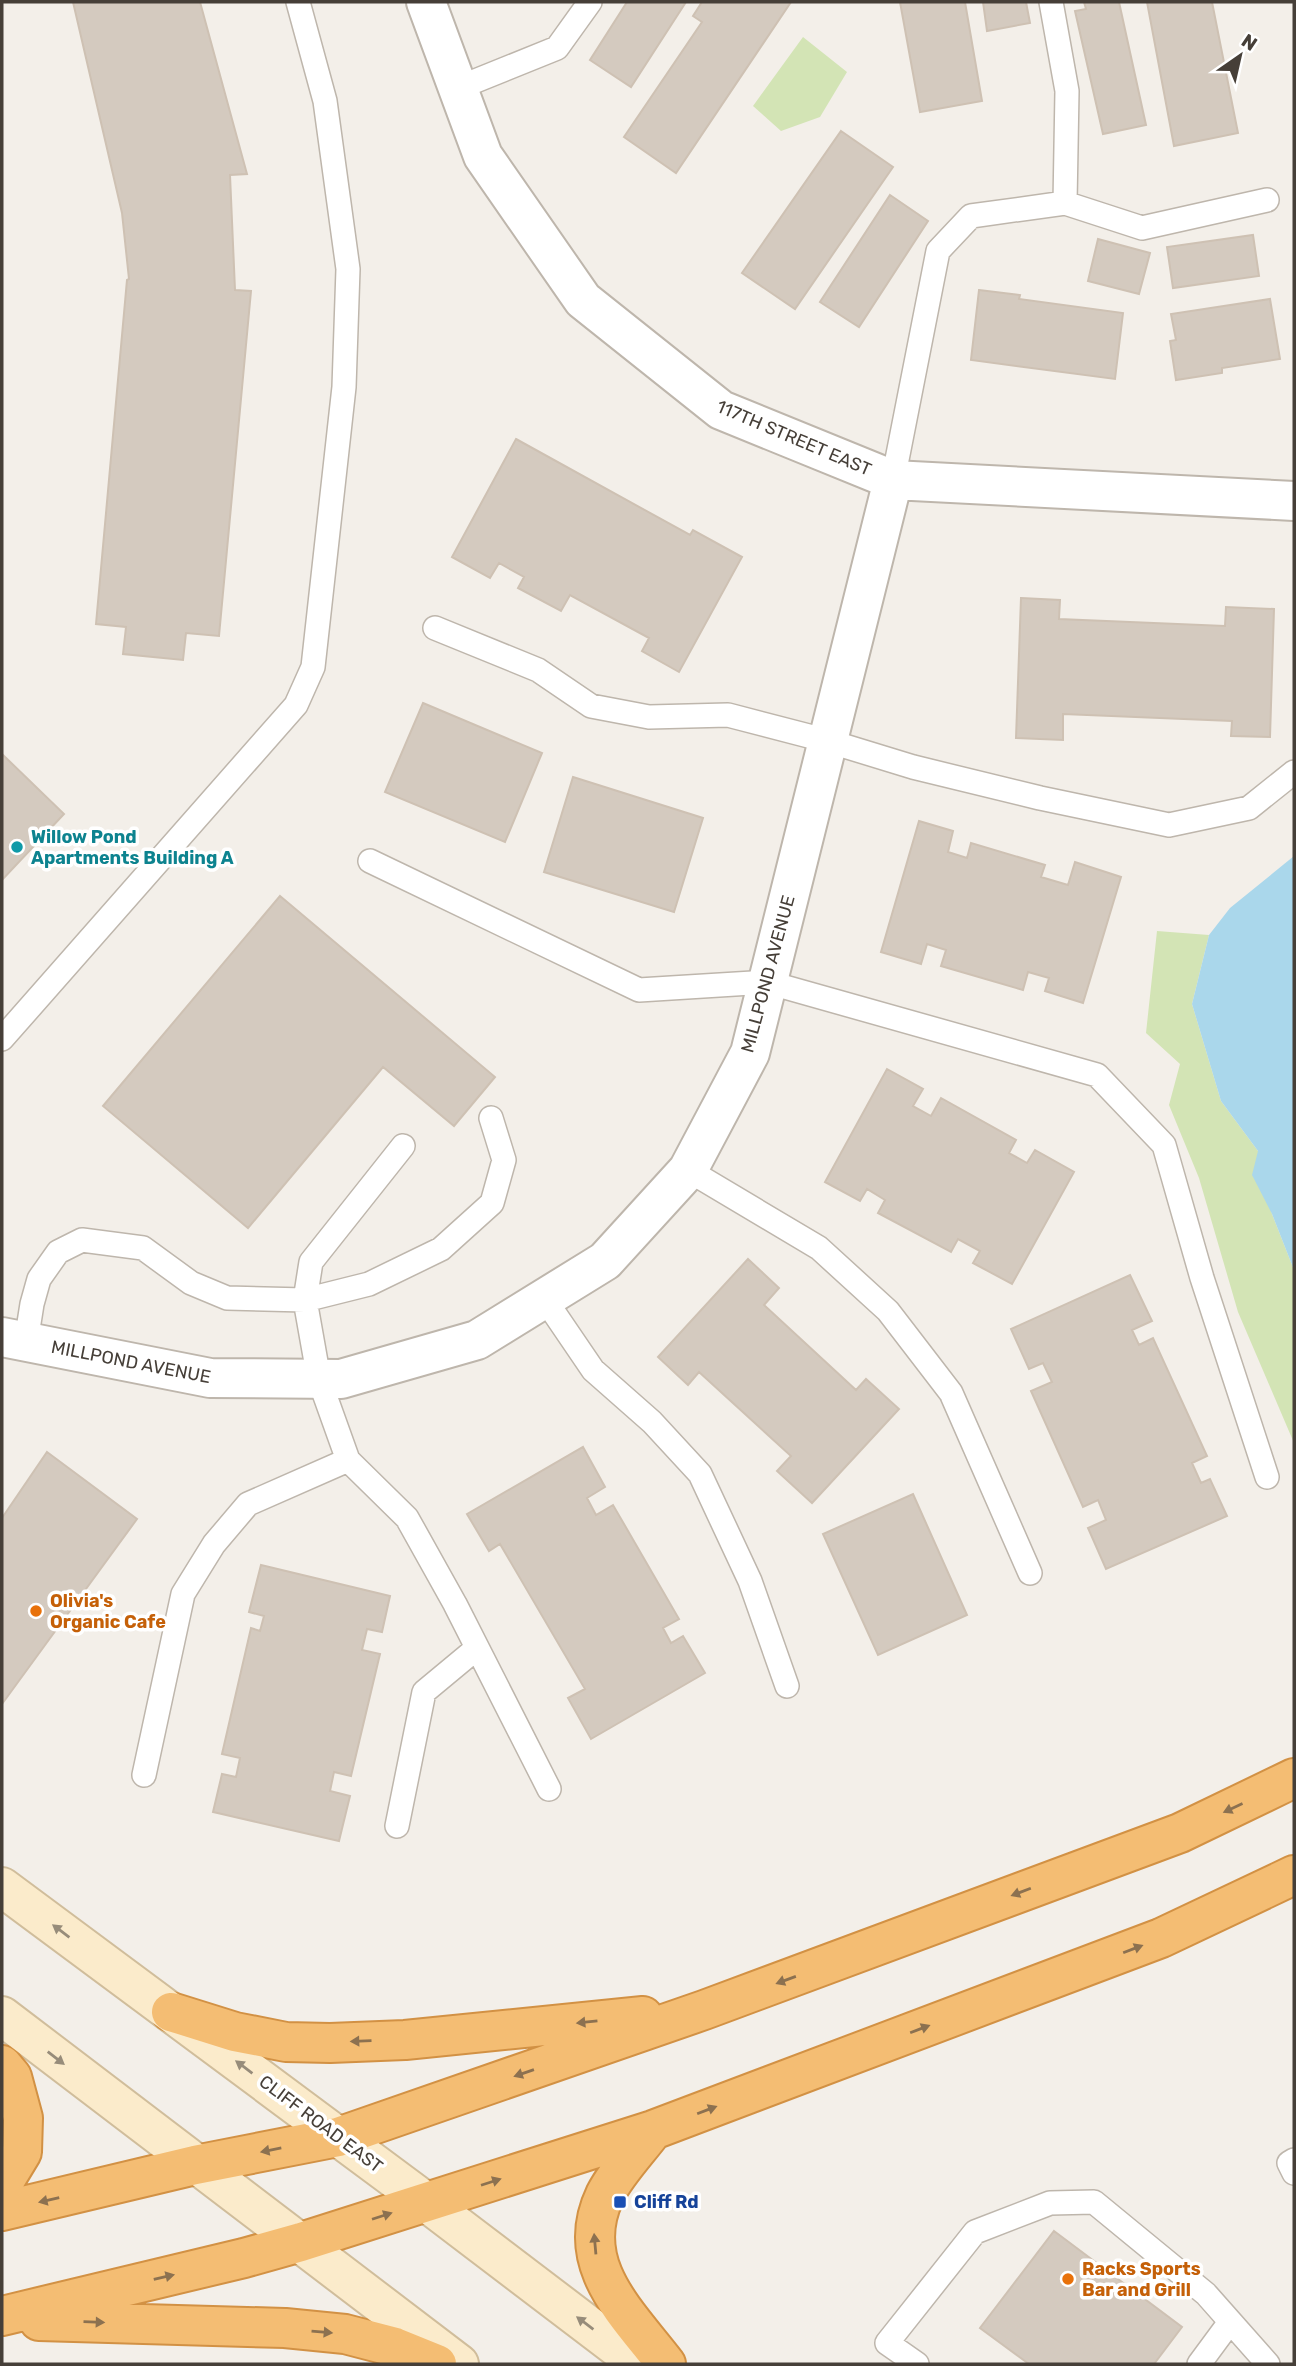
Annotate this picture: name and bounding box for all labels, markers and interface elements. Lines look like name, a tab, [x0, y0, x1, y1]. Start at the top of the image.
north arrow	[1205, 21, 1275, 91]
text: N	[1237, 29, 1261, 56]
street label: 117TH STREET EAST	[713, 395, 875, 481]
place label: Willow Pond Apartments Building A	[31, 826, 234, 869]
marker: Willow Pond Apartments Building A	[9, 839, 25, 855]
street label: MILLPOND AVENUE	[736, 893, 800, 1055]
street label: MILLPOND AVENUE	[49, 1336, 213, 1388]
place label: Olivia's Organic Cafe	[50, 1590, 166, 1633]
marker: Olivia's Organic Cafe	[28, 1603, 44, 1619]
one-way arrow	[1222, 1802, 1243, 1813]
one-way arrow	[1011, 1887, 1032, 1898]
one-way arrow	[53, 1923, 71, 1938]
one-way arrow	[1122, 1943, 1143, 1954]
one-way arrow	[776, 1975, 797, 1986]
one-way arrow	[576, 2017, 598, 2028]
one-way arrow	[909, 2024, 930, 2035]
one-way arrow	[350, 2036, 372, 2047]
one-way arrow	[46, 2050, 64, 2065]
one-way arrow	[235, 2060, 253, 2074]
one-way arrow	[513, 2068, 534, 2079]
street label: CLIFF ROAD EAST	[255, 2070, 387, 2178]
one-way arrow	[697, 2104, 718, 2115]
one-way arrow	[260, 2145, 282, 2156]
one-way arrow	[481, 2176, 502, 2186]
place label: Cliff Rd	[634, 2191, 699, 2213]
marker: Cliff Rd	[612, 2194, 628, 2210]
one-way arrow	[38, 2195, 60, 2206]
one-way arrow	[372, 2210, 393, 2221]
one-way arrow	[589, 2233, 600, 2255]
place label: Racks Sports Bar and Grill	[1082, 2258, 1201, 2301]
one-way arrow	[153, 2271, 175, 2282]
marker: Racks Sports Bar and Grill	[1060, 2271, 1076, 2287]
one-way arrow	[576, 2316, 594, 2330]
one-way arrow	[84, 2317, 106, 2328]
one-way arrow	[311, 2326, 333, 2337]

